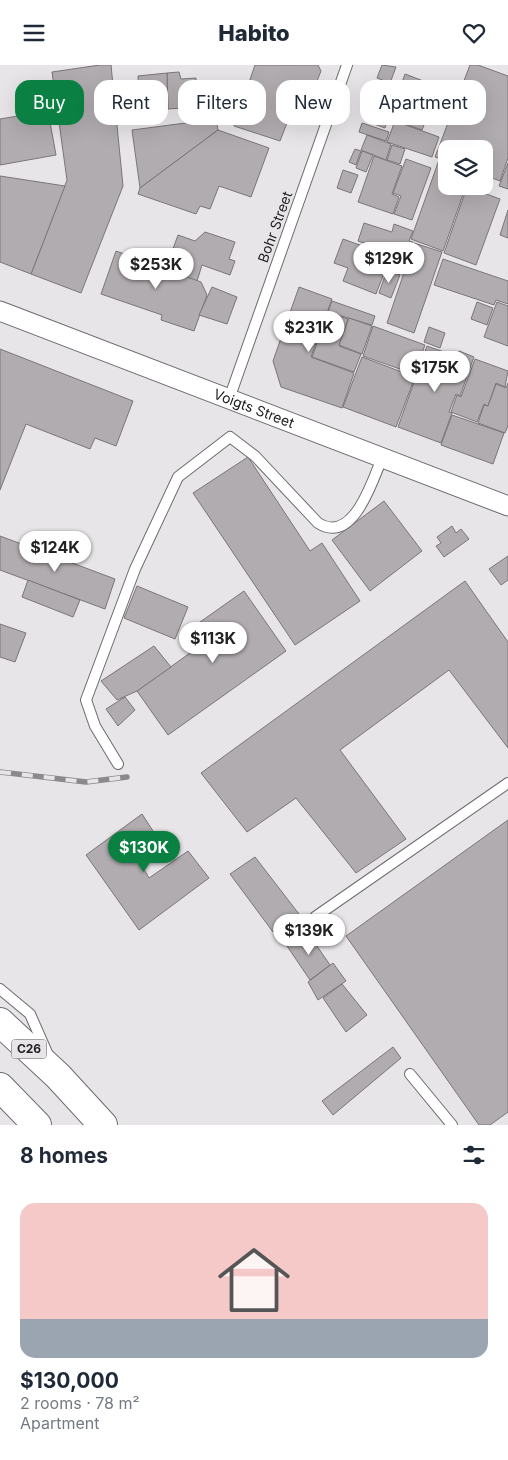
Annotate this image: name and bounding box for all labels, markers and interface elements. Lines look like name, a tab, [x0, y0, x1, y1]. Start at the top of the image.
icon: menu	[20, 19, 48, 47]
icon: heart	[460, 19, 488, 47]
text: Habito	[218, 20, 290, 46]
chip: Buy	[15, 80, 84, 125]
chip: Rent	[94, 80, 168, 125]
chip: Filters	[178, 80, 266, 125]
chip: New	[276, 80, 350, 125]
chip: Apartment	[360, 80, 486, 125]
map controls	[438, 140, 493, 195]
button: layers	[438, 140, 493, 195]
street label: Bohr Street	[254, 189, 295, 265]
pin: $129K	[354, 241, 424, 284]
pin: $253K	[121, 247, 191, 290]
text: $129K	[364, 248, 414, 268]
text: $253K	[130, 254, 182, 274]
pin: $231K	[274, 311, 344, 353]
text: $231K	[284, 317, 334, 337]
pin: $175K	[400, 351, 470, 393]
text: $175K	[411, 357, 459, 377]
street label: Voigts Street	[212, 385, 297, 431]
pin: $124K	[20, 531, 90, 573]
text: $124K	[30, 537, 80, 557]
pin: $113K	[178, 621, 248, 664]
text: $113K	[190, 628, 236, 648]
pin: $130K	[109, 831, 179, 873]
text: $130K	[119, 837, 169, 857]
pin: $139K	[274, 913, 344, 956]
text: $139K	[284, 920, 334, 940]
road number: C26	[12, 1039, 46, 1059]
icon: filters	[460, 1141, 488, 1169]
text: 8 homes	[20, 1143, 108, 1168]
icon: home	[209, 1235, 299, 1325]
text: $130,000	[20, 1368, 119, 1393]
text: 2 rooms · 78 m²	[20, 1393, 140, 1413]
text: Apartment	[20, 1413, 100, 1433]

